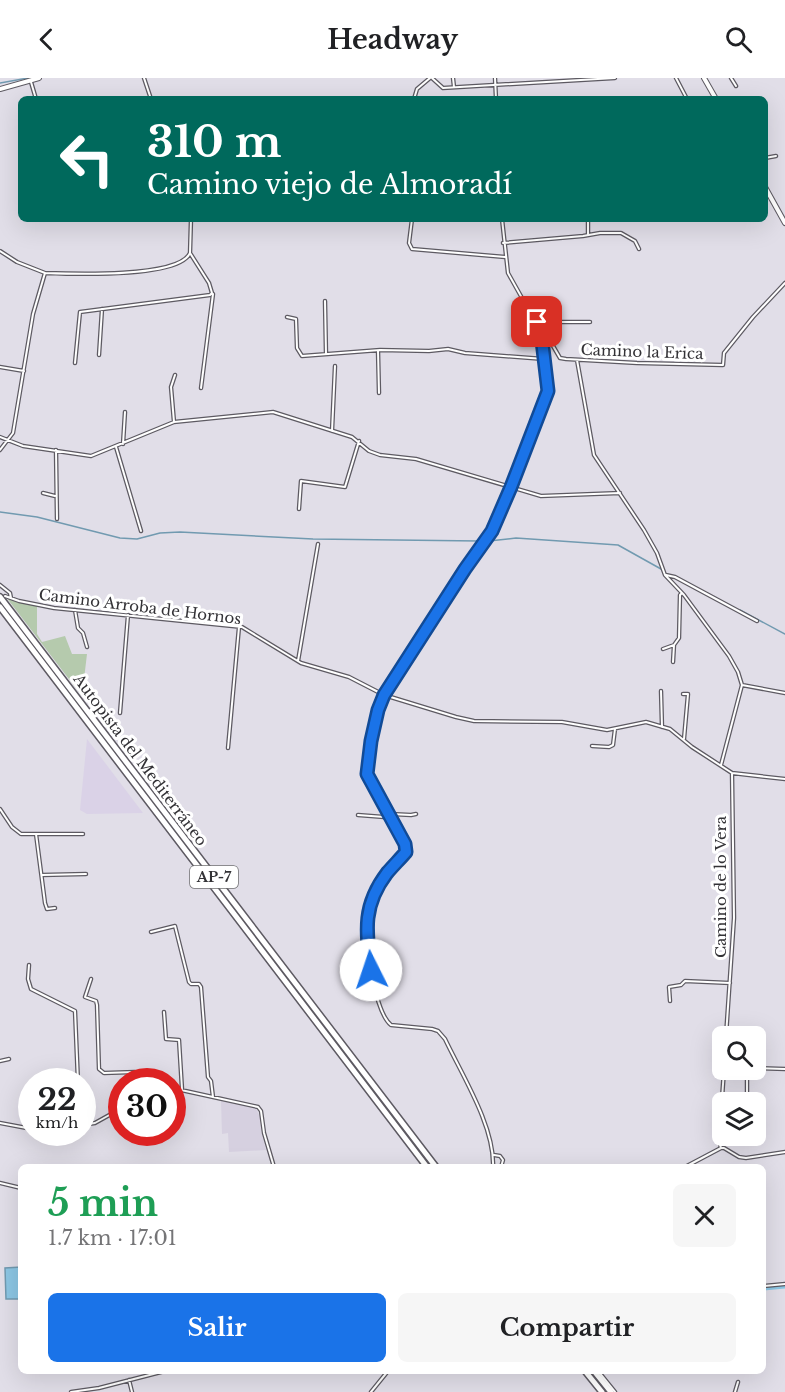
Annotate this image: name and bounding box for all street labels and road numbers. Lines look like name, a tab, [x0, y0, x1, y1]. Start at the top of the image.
street label: Camino la Erica	[580, 340, 704, 363]
street label: Camino Arroba de Hornos	[38, 585, 242, 628]
street label: Autopista del Mediterráneo	[69, 669, 211, 850]
street label: Camino de lo Vera	[711, 815, 730, 958]
road number: AP-7	[190, 866, 238, 888]

